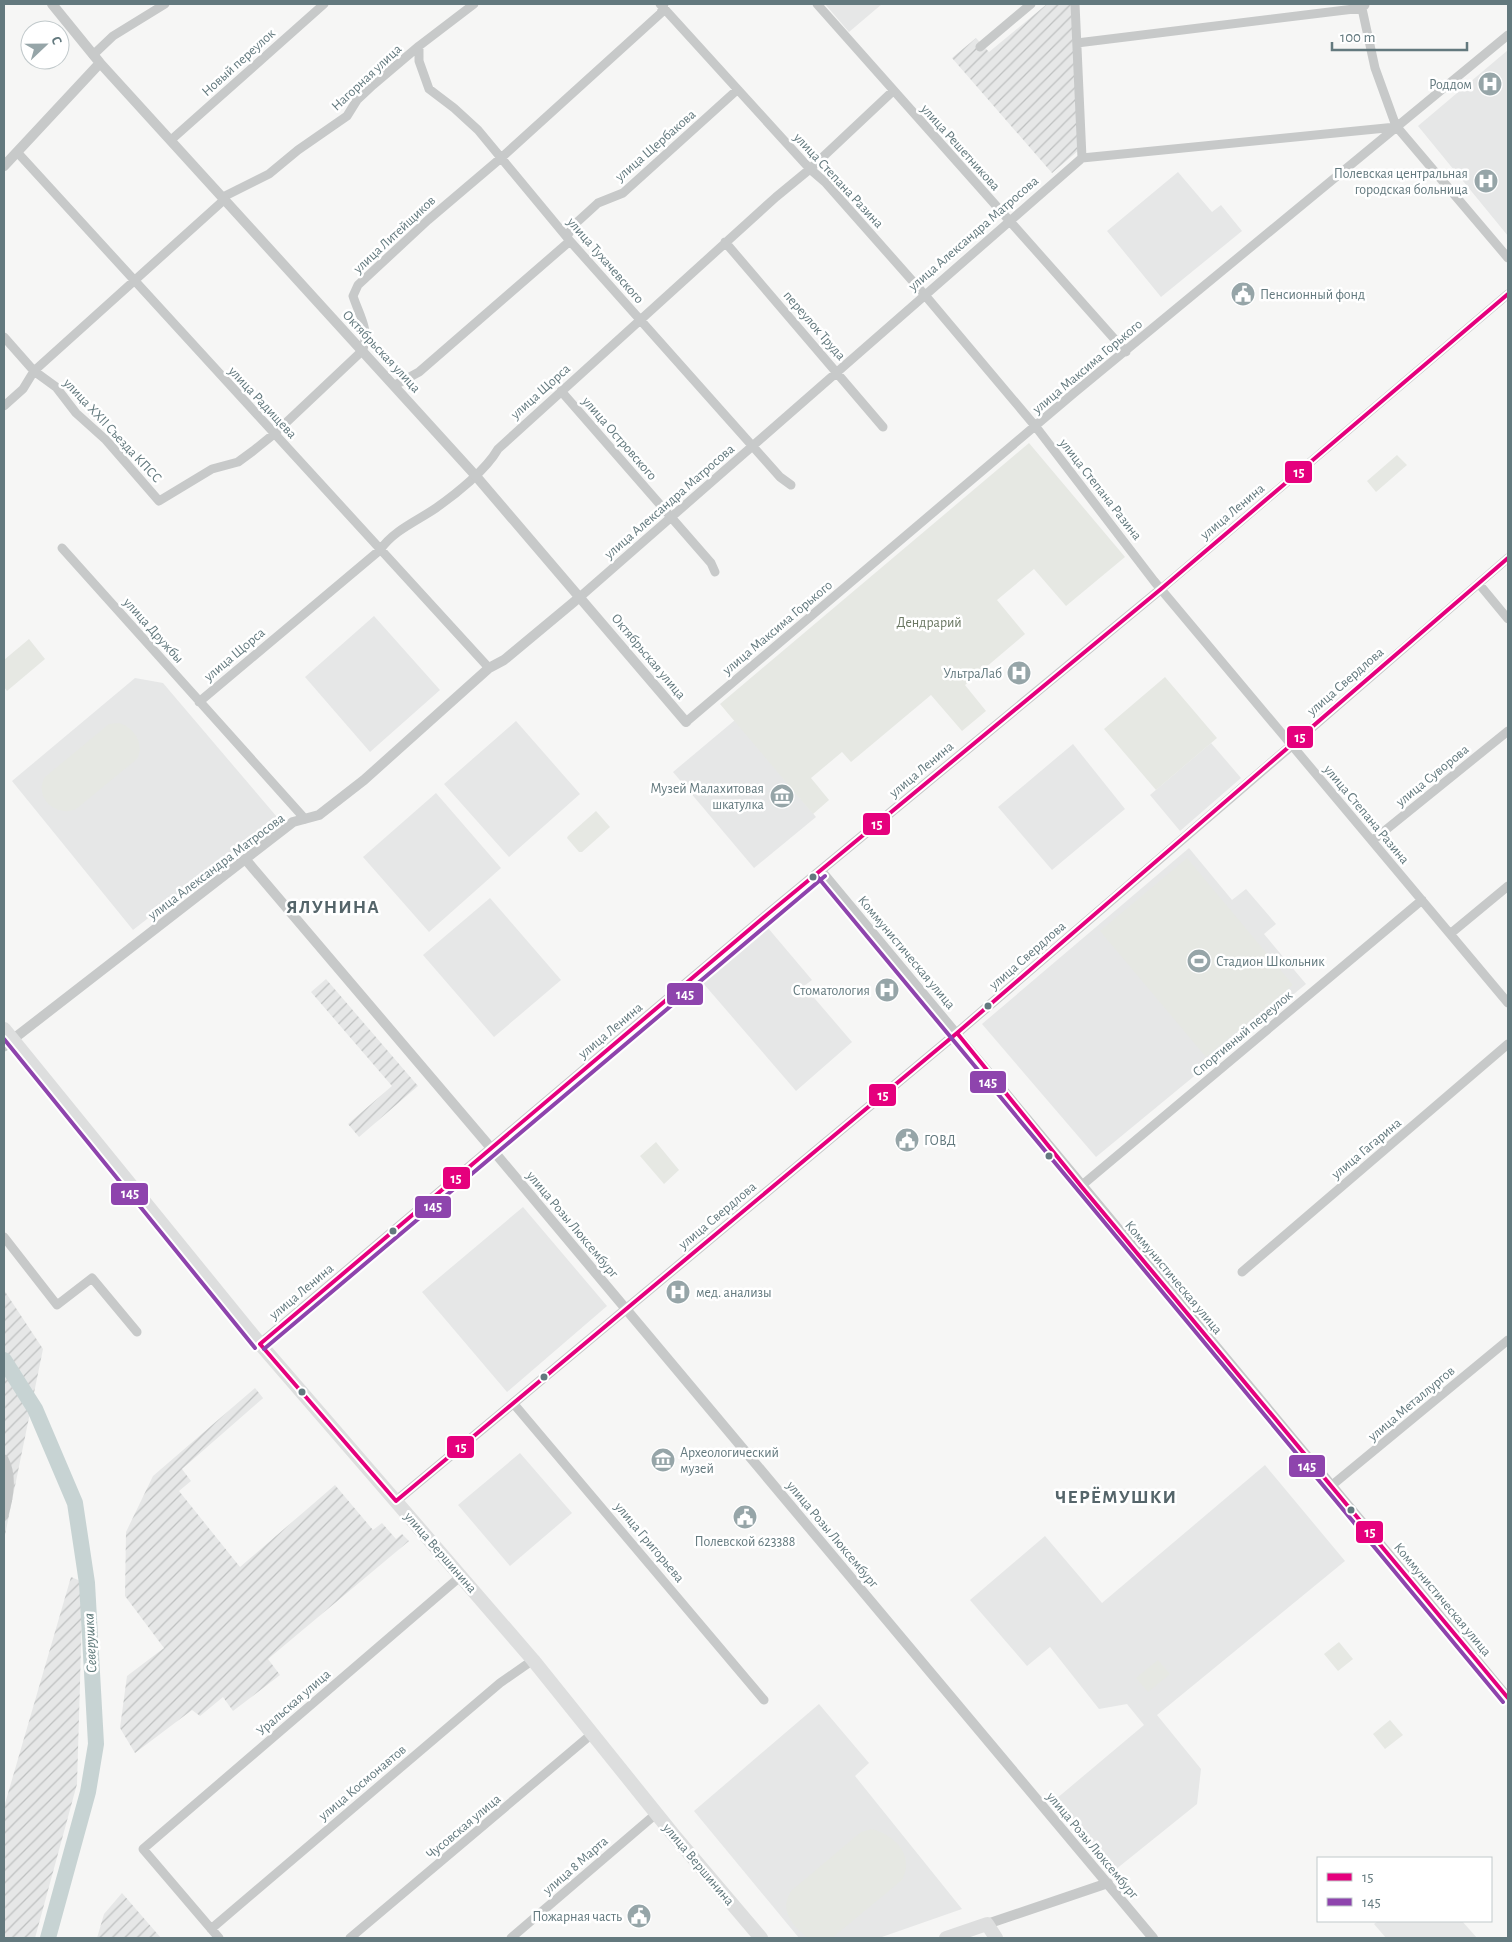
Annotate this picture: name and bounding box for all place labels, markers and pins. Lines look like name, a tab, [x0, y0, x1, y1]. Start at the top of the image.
hospital icon: Роддом	[1477, 71, 1503, 97]
place label: Роддом	[1429, 78, 1472, 92]
place label: Полевская центральная городская больница	[1334, 167, 1469, 197]
hospital icon: Полевская центральная городская больница	[1473, 168, 1499, 194]
public building icon: Пенсионный фонд	[1230, 281, 1256, 307]
place label: Пенсионный фонд	[1260, 288, 1365, 302]
hospital icon: УльтраЛаб	[1006, 660, 1032, 686]
place label: УльтраЛаб	[943, 667, 1002, 681]
place label: Музей Малахитовая шкатулка	[650, 782, 765, 812]
museum icon: Музей Малахитовая шкатулка	[769, 783, 795, 809]
unlabelled marker	[808, 872, 818, 882]
sports icon: Стадион Школьник	[1186, 948, 1212, 974]
place label: Стадион Школьник	[1216, 955, 1325, 969]
hospital icon: Стоматология	[874, 977, 900, 1003]
place label: Стоматология	[793, 984, 870, 998]
unlabelled marker	[983, 1001, 993, 1011]
public building icon: ГОВД	[894, 1127, 920, 1153]
place label: ГОВД	[924, 1134, 956, 1148]
unlabelled marker	[1044, 1151, 1054, 1161]
unlabelled marker	[388, 1226, 398, 1236]
hospital icon: мед. анализы	[665, 1279, 691, 1305]
place label: мед. анализы	[696, 1286, 772, 1300]
unlabelled marker	[539, 1372, 549, 1382]
unlabelled marker	[297, 1387, 307, 1397]
place label: Археологический музей	[680, 1446, 779, 1476]
museum icon: Археологический музей	[650, 1447, 676, 1473]
public building icon: Полевской 623388	[732, 1504, 758, 1530]
unlabelled marker	[1346, 1505, 1356, 1515]
place label: Полевской 623388	[695, 1535, 795, 1549]
public building icon: Пожарная часть	[626, 1903, 652, 1929]
place label: Пожарная часть	[532, 1910, 622, 1924]

